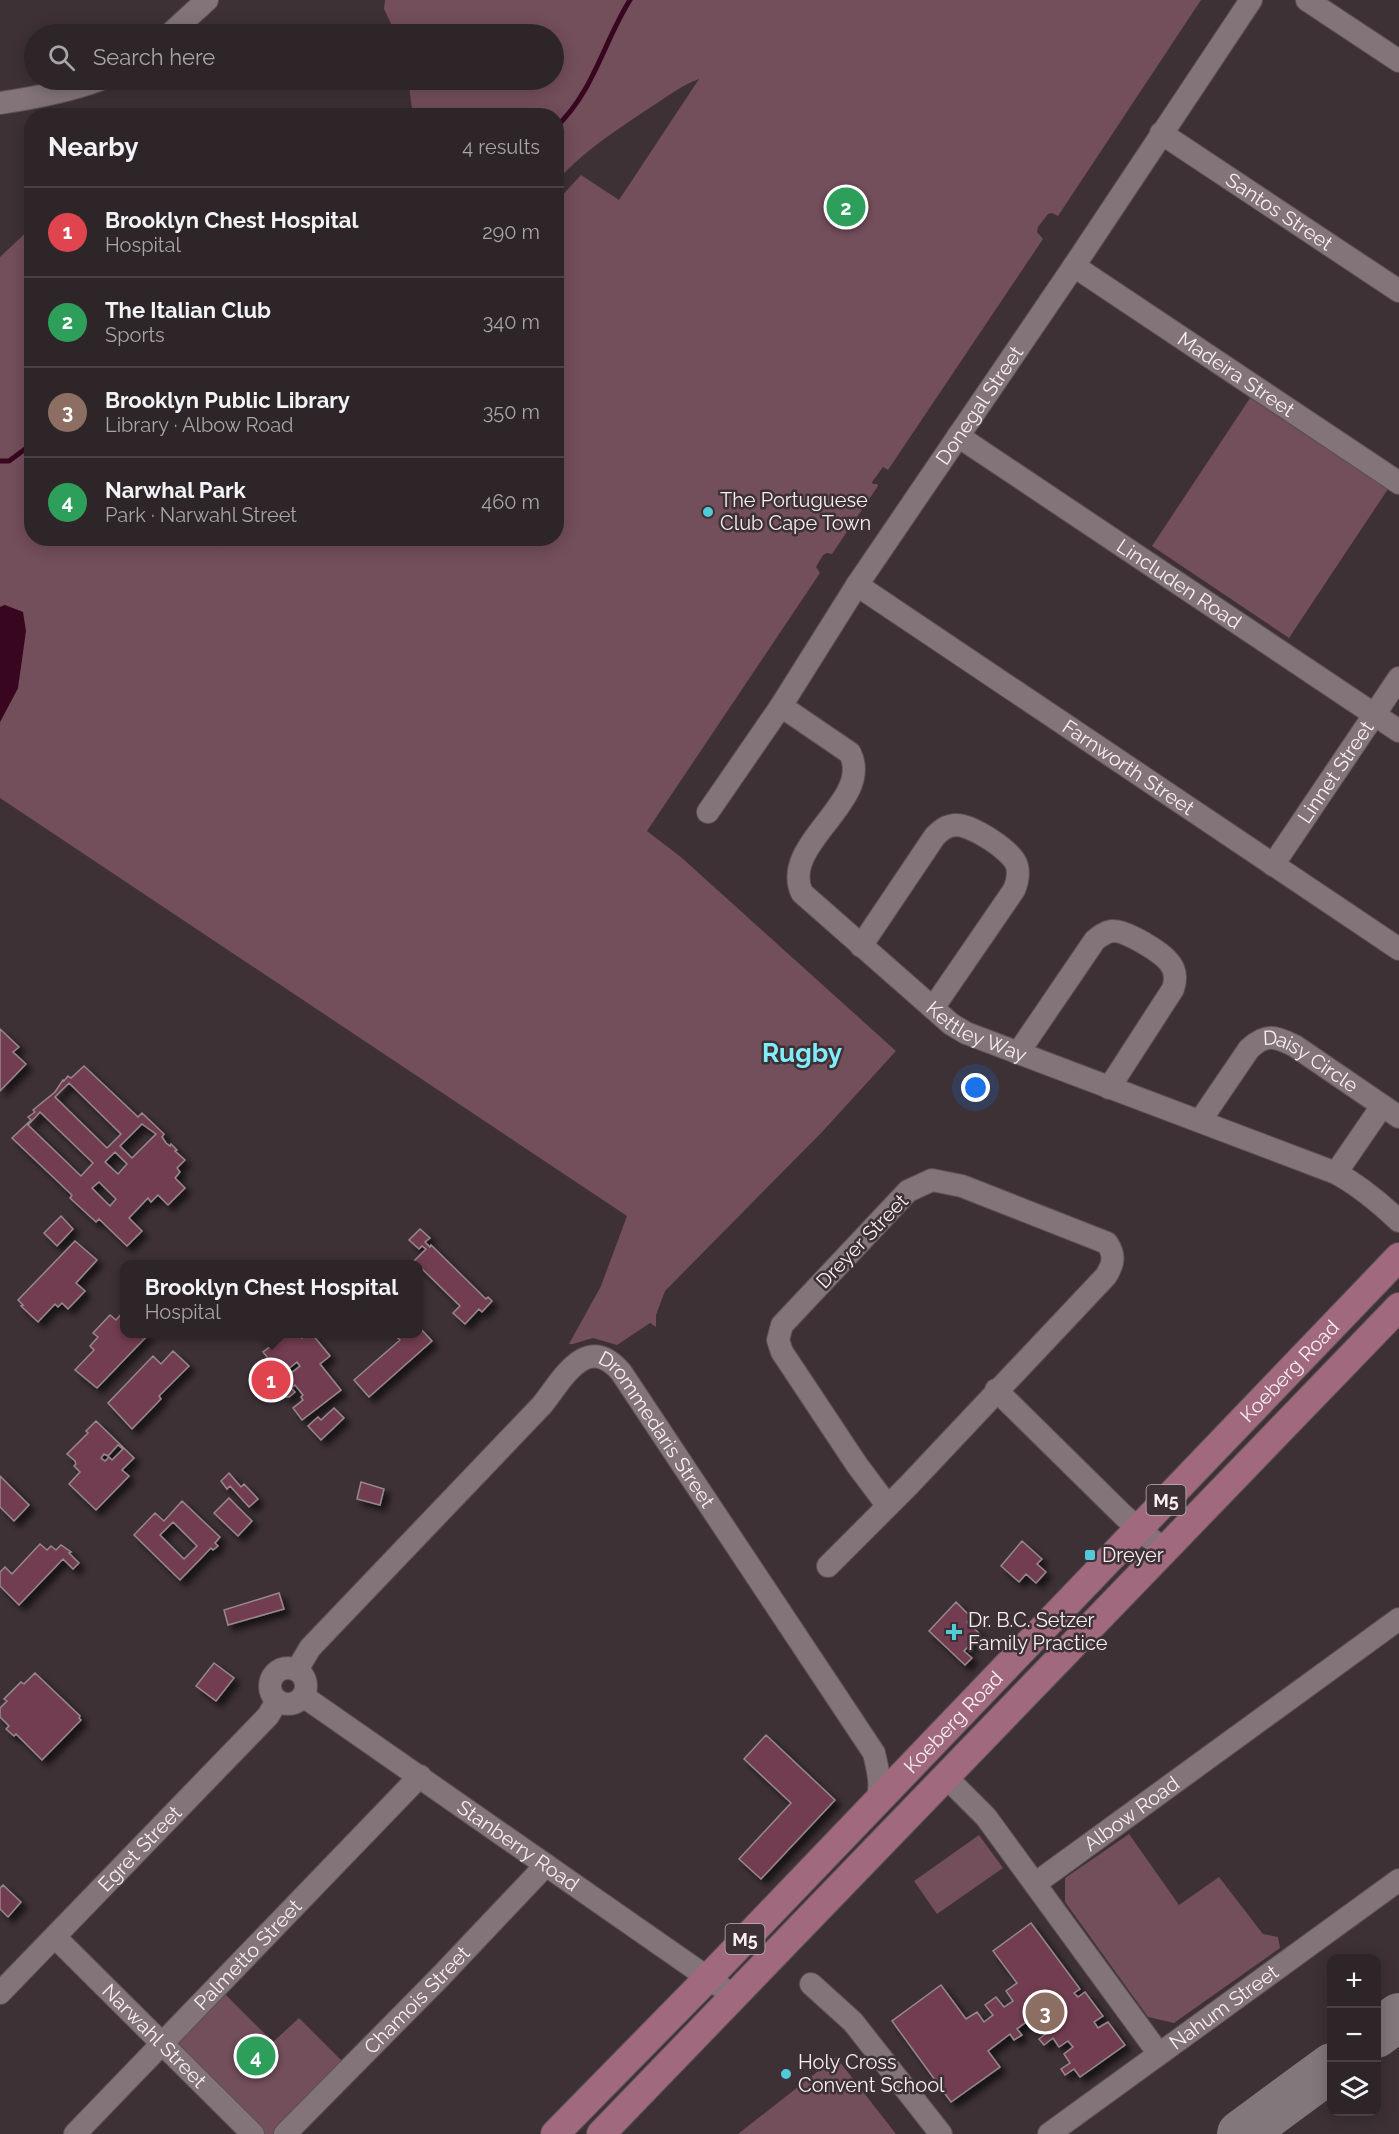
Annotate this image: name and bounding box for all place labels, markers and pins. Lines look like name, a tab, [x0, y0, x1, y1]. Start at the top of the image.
pin: 2	[826, 184, 866, 230]
place label: The Portuguese Club Cape Town	[720, 488, 871, 535]
marker: The Portuguese Club Cape Town	[701, 505, 715, 519]
pin: 1	[252, 1358, 290, 1402]
place label: Dreyer	[1102, 1543, 1164, 1567]
marker: Dreyer	[1083, 1548, 1097, 1562]
place label: Dr. B.C. Setzer Family Practice	[968, 1608, 1108, 1655]
marker: Dr. B.C. Setzer Family Practice	[945, 1623, 963, 1641]
pin: 3	[1026, 1990, 1064, 2034]
pin: 4	[236, 2034, 276, 2078]
place label: Holy Cross Convent School	[798, 2050, 945, 2097]
marker: Holy Cross Convent School	[779, 2067, 793, 2081]

